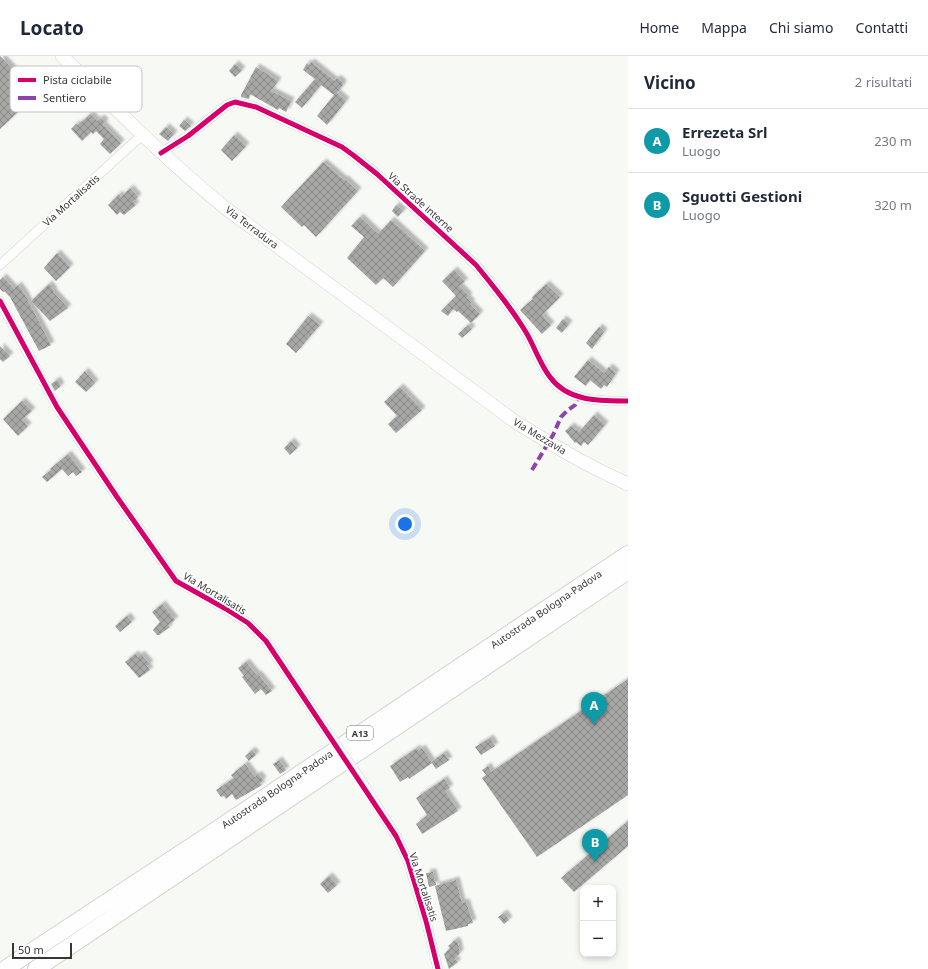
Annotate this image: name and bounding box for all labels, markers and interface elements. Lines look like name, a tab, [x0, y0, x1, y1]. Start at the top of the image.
text: Locato	[20, 15, 84, 41]
text: Home	[639, 18, 679, 37]
text: Mappa	[701, 18, 747, 37]
text: Chi siamo	[769, 18, 833, 37]
text: Contatti	[855, 18, 908, 37]
legend	[10, 66, 142, 112]
text: Vicino	[644, 71, 696, 94]
text: Pista ciclabile	[43, 72, 112, 87]
text: 2 risultati	[855, 73, 912, 91]
text: Sentiero	[43, 90, 86, 105]
text: Errezeta Srl	[682, 122, 768, 142]
text: A	[653, 132, 662, 150]
text: 230 m	[874, 132, 912, 150]
text: Luogo	[682, 142, 721, 160]
street label: Via Strade interne	[385, 169, 457, 235]
street label: Via Mortalisatis	[40, 171, 103, 229]
text: Sguotti Gestioni	[682, 186, 802, 206]
text: B	[653, 196, 661, 214]
text: 320 m	[874, 196, 912, 214]
street label: Via Terradura	[223, 202, 281, 252]
text: Luogo	[682, 206, 721, 224]
street label: Via Mezzavia	[511, 415, 569, 457]
your location	[395, 514, 415, 534]
street label: Autostrada Bologna-Padova	[488, 567, 604, 651]
street label: Via Mortalisatis	[181, 569, 250, 618]
pin: A	[581, 692, 607, 725]
road number: A13	[347, 726, 373, 740]
street label: Autostrada Bologna-Padova	[219, 747, 335, 831]
pin: B	[582, 829, 608, 862]
street label: Via Mortalisatis	[406, 851, 442, 923]
map controls	[580, 885, 616, 957]
button: +	[580, 885, 616, 921]
button: −	[580, 921, 616, 957]
scale bar	[12, 941, 72, 960]
text: 50 m	[18, 942, 44, 957]

